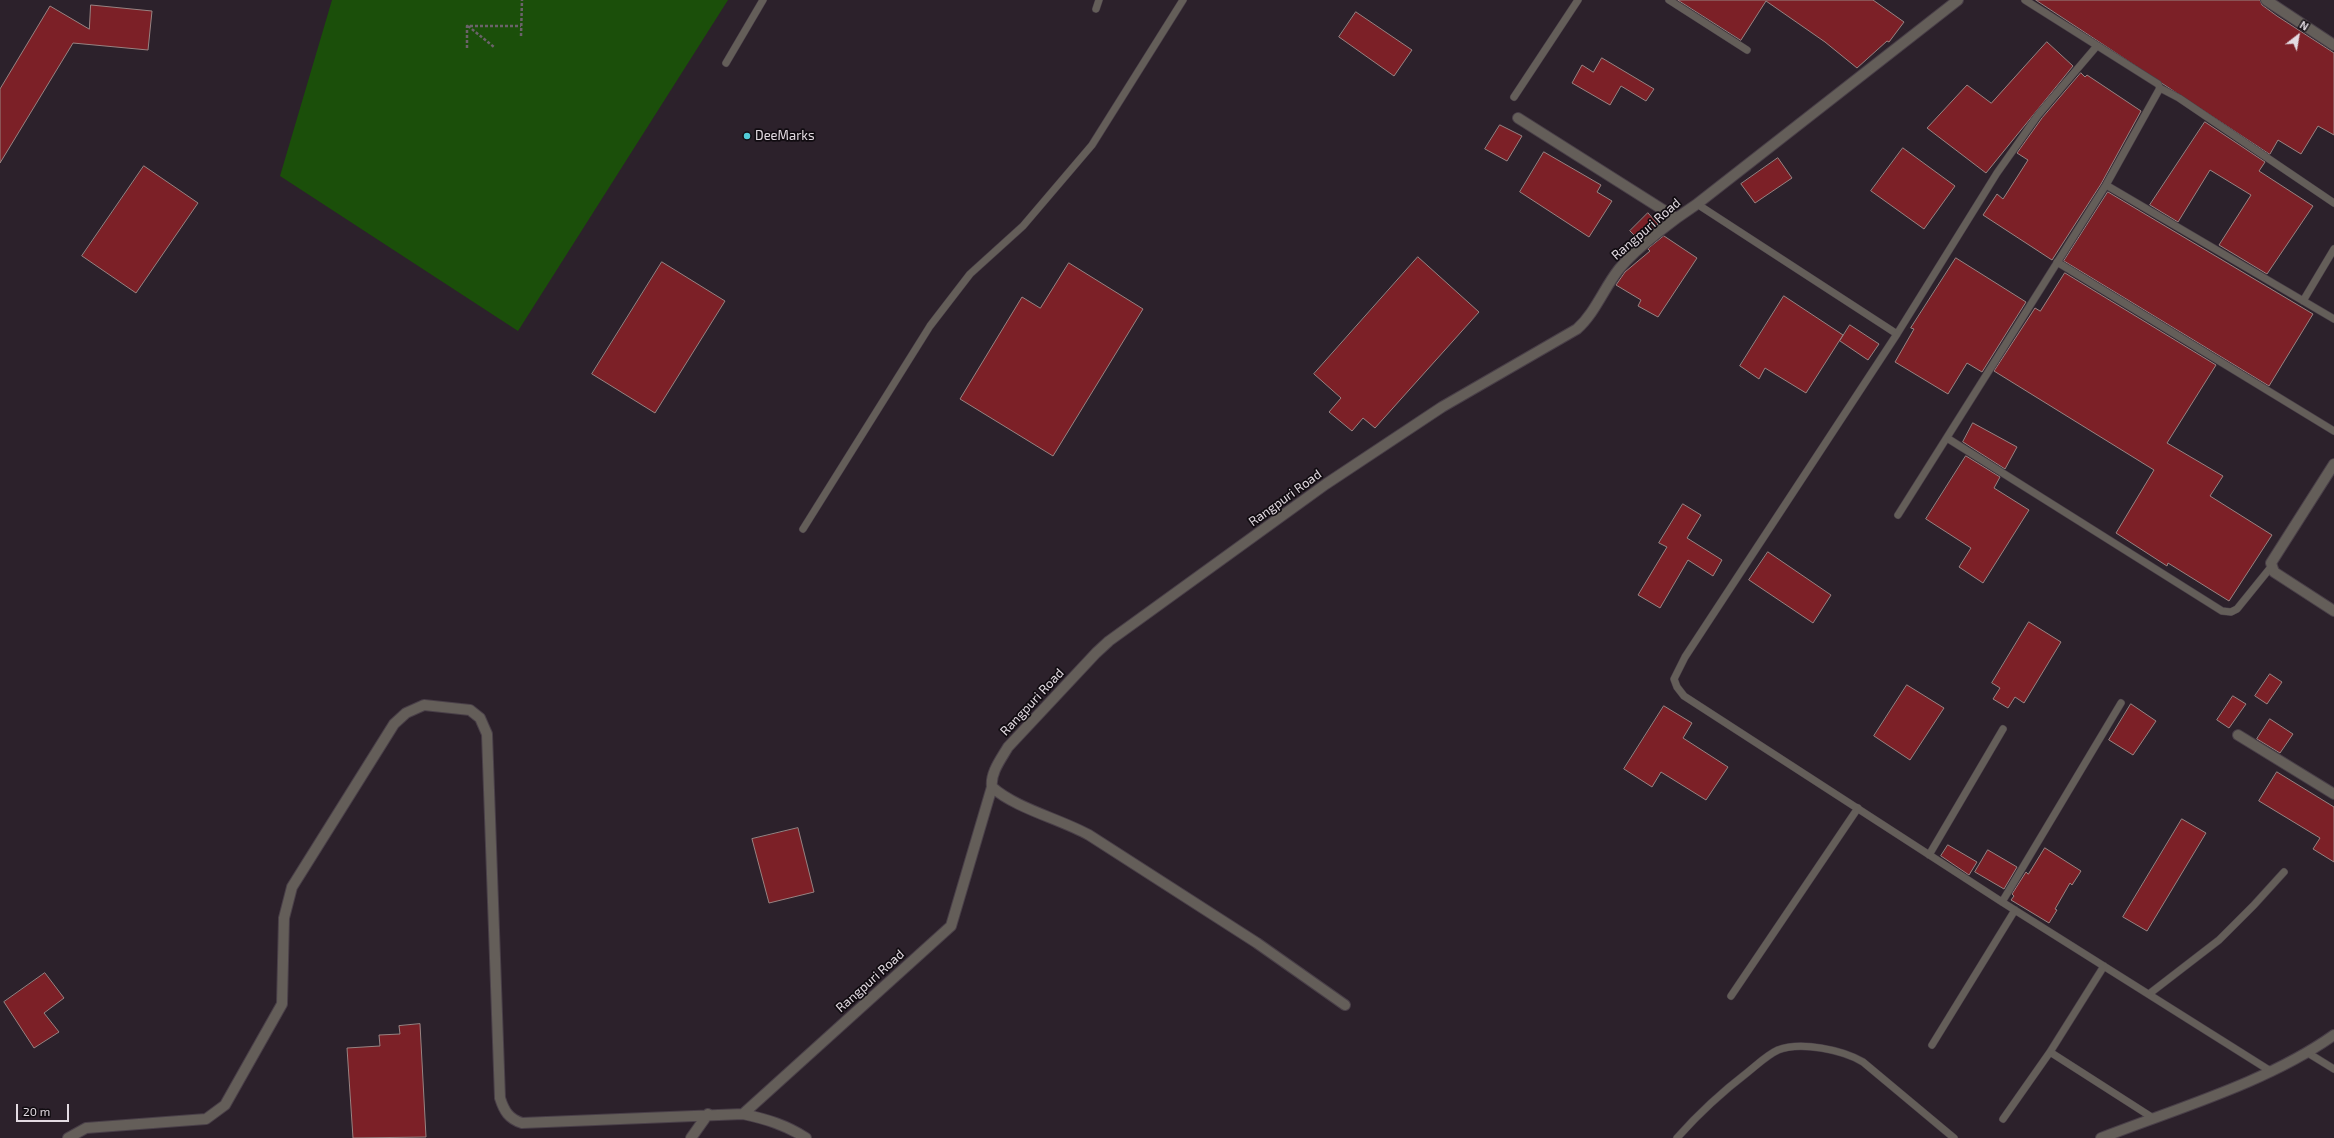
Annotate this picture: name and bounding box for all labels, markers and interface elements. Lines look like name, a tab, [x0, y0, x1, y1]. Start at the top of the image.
north arrow	[2278, 16, 2318, 56]
text: N	[2298, 18, 2311, 33]
place label: DeeMarks	[755, 128, 815, 144]
marker: DeeMarks	[742, 131, 752, 141]
street label: Rangpuri Road	[1608, 195, 1684, 263]
street label: Rangpuri Road	[1246, 466, 1324, 530]
street label: Rangpuri Road	[997, 665, 1067, 739]
street label: Rangpuri Road	[833, 946, 907, 1016]
scale bar	[18, 1096, 71, 1122]
text: 20 m	[23, 1104, 50, 1118]

